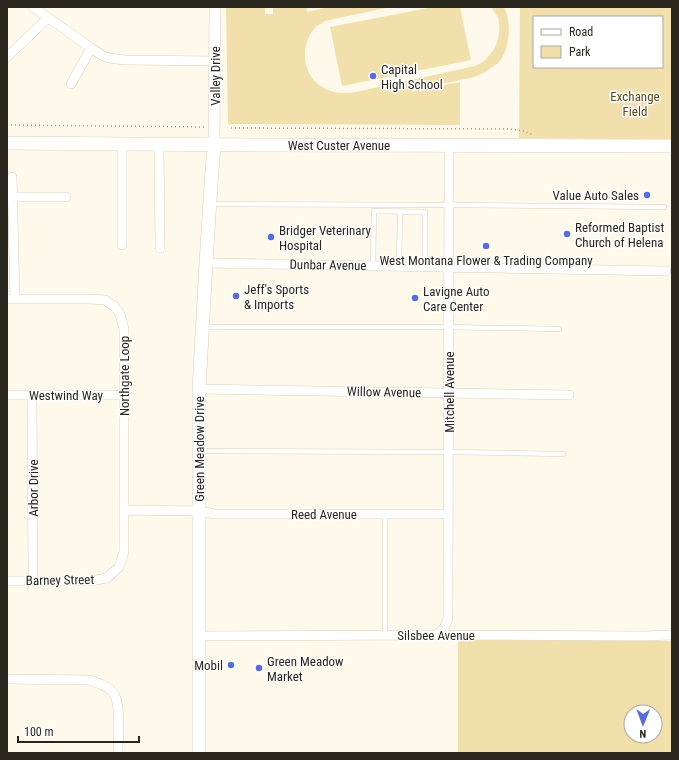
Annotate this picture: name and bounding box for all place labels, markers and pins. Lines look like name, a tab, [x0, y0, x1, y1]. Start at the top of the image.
place label: Capital High School	[381, 62, 443, 92]
marker: Capital High School	[368, 71, 378, 81]
place label: Value Auto Sales	[553, 188, 639, 203]
marker: Value Auto Sales	[642, 190, 652, 200]
place label: Reformed Baptist Church of Helena	[575, 220, 664, 250]
place label: Bridger Veterinary Hospital	[279, 223, 372, 253]
marker: Reformed Baptist Church of Helena	[562, 229, 572, 239]
marker: Bridger Veterinary Hospital	[266, 232, 276, 242]
marker: West Montana Flower & Trading Company	[481, 241, 491, 251]
place label: West Montana Flower & Trading Company	[379, 253, 593, 268]
place label: Jeff's Sports & Imports	[244, 282, 309, 312]
place label: Lavigne Auto Care Center	[423, 284, 490, 314]
marker: Jeff's Sports & Imports	[231, 291, 241, 301]
marker: Lavigne Auto Care Center	[410, 293, 420, 303]
place label: Green Meadow Market	[267, 654, 344, 684]
place label: Mobil	[194, 658, 223, 673]
marker: Mobil	[226, 660, 236, 670]
marker: Green Meadow Market	[254, 663, 264, 673]

